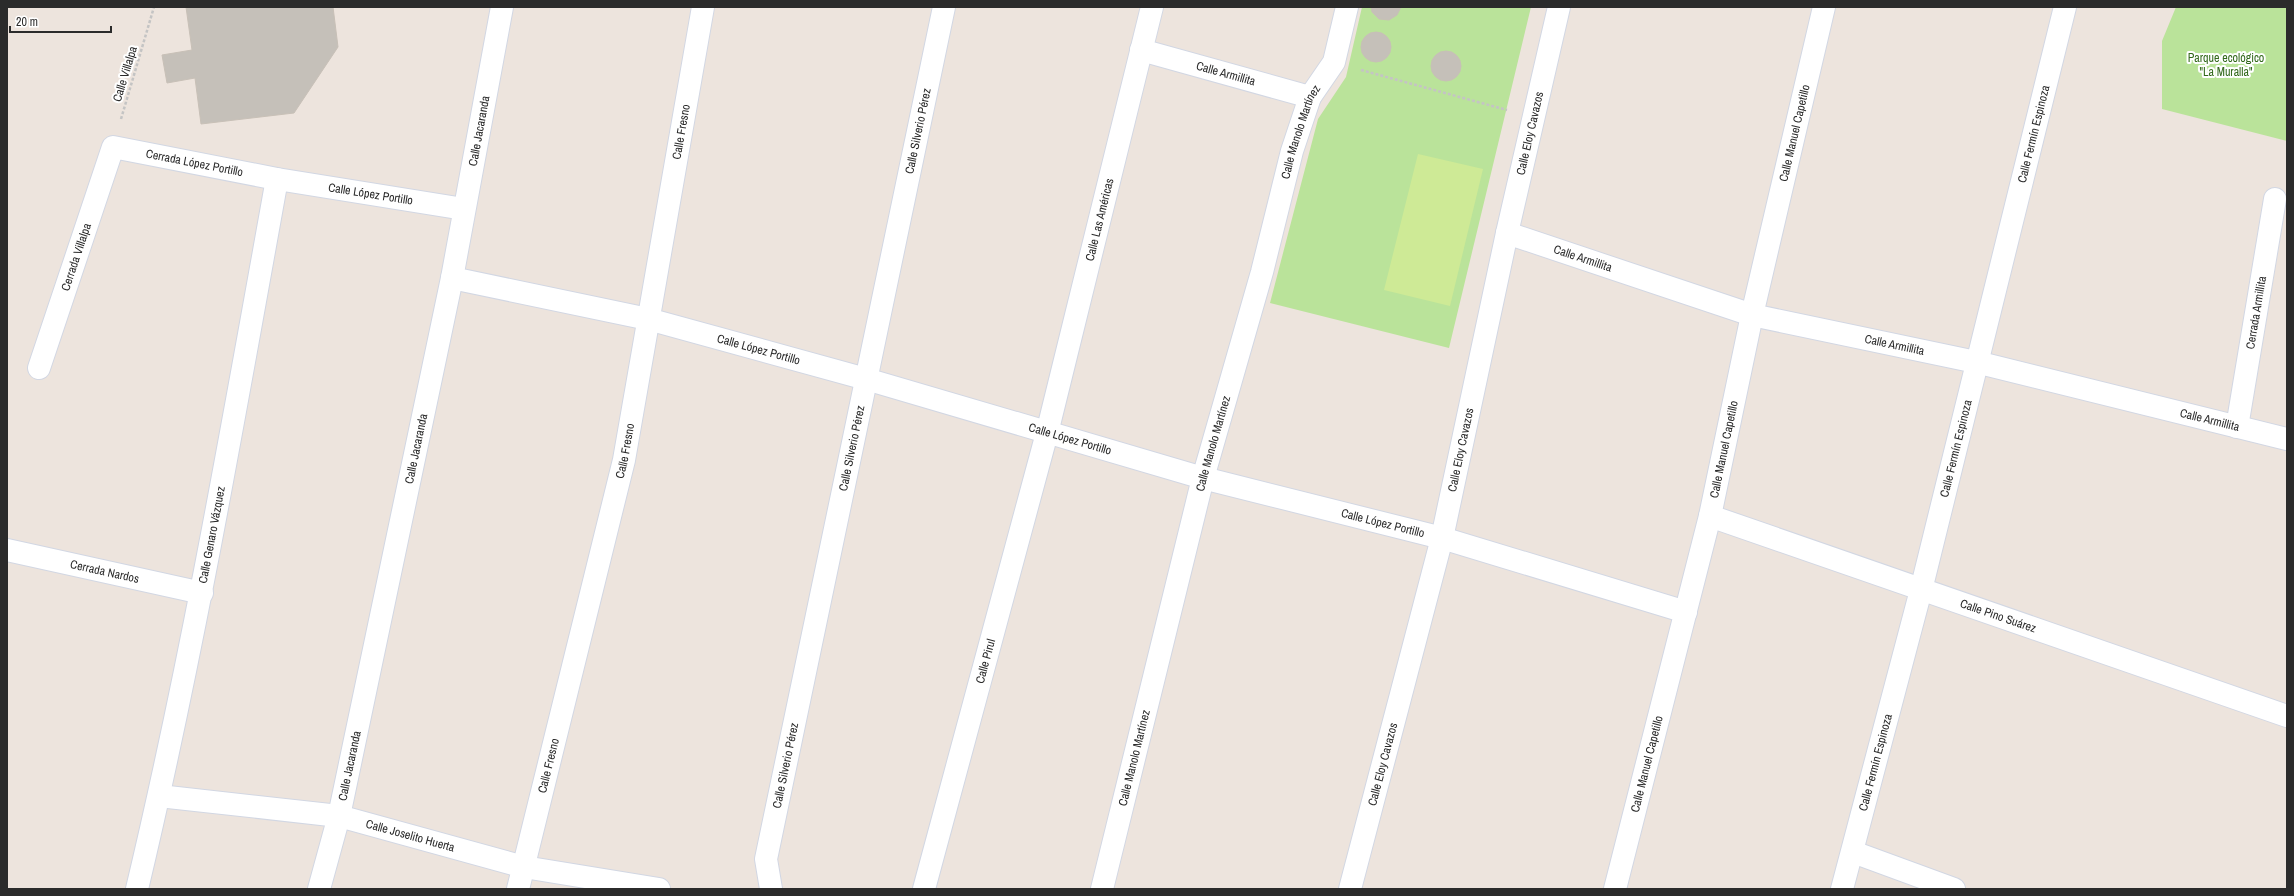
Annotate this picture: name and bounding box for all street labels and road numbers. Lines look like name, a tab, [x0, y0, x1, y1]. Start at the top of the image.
street label: Calle Villalpa	[109, 44, 141, 104]
street label: Calle Armillita	[1194, 58, 1258, 90]
street label: Calle Manolo Martínez	[1277, 82, 1324, 181]
street label: Calle Manuel Capetillo	[1775, 83, 1814, 183]
street label: Calle Fermín Espinoza	[2014, 83, 2053, 184]
street label: Calle Silverio Pérez	[901, 87, 935, 175]
street label: Calle Eloy Cavazos	[1513, 90, 1547, 177]
street label: Calle Jacaranda	[465, 94, 494, 167]
street label: Calle Fresno	[669, 103, 694, 161]
street label: Cerrada López Portillo	[144, 146, 244, 180]
street label: Calle Las Américas	[1082, 176, 1118, 263]
street label: Calle López Portillo	[327, 179, 414, 209]
street label: Cerrada Villalpa	[57, 221, 95, 293]
street label: Calle Armillita	[1551, 241, 1615, 276]
street label: Cerrada Armillita	[2242, 274, 2270, 350]
street label: Calle López Portillo	[715, 330, 802, 369]
street label: Calle Armillita	[1863, 331, 1926, 359]
street label: Calle Manolo Martínez	[1192, 394, 1234, 493]
street label: Calle Fermín Espinoza	[1936, 398, 1976, 499]
street label: Calle Manuel Capetillo	[1706, 399, 1742, 500]
street label: Calle Silverio Pérez	[835, 404, 869, 493]
street label: Calle Armillita	[2178, 405, 2242, 435]
street label: Calle Eloy Cavazos	[1444, 406, 1478, 493]
street label: Calle Jacaranda	[401, 412, 431, 485]
street label: Calle López Portillo	[1027, 419, 1113, 459]
street label: Calle Fresno	[612, 422, 638, 480]
street label: Calle Genaro Vázquez	[195, 485, 229, 585]
street label: Calle López Portillo	[1339, 505, 1426, 541]
street label: Cerrada Nardos	[69, 556, 141, 587]
street label: Calle Pino Suárez	[1958, 595, 2038, 636]
street label: Calle Pirul	[972, 637, 999, 685]
street label: Calle Manolo Martínez	[1115, 708, 1154, 808]
street label: Calle Fermín Espinoza	[1855, 712, 1896, 813]
street label: Calle Manuel Capetillo	[1627, 714, 1667, 814]
street label: Calle Silverio Pérez	[769, 721, 802, 810]
street label: Calle Eloy Cavazos	[1364, 721, 1401, 808]
street label: Calle Jacaranda	[334, 729, 365, 802]
street label: Calle Fresno	[534, 737, 563, 795]
street label: Calle Joselito Huerta	[364, 816, 457, 856]

